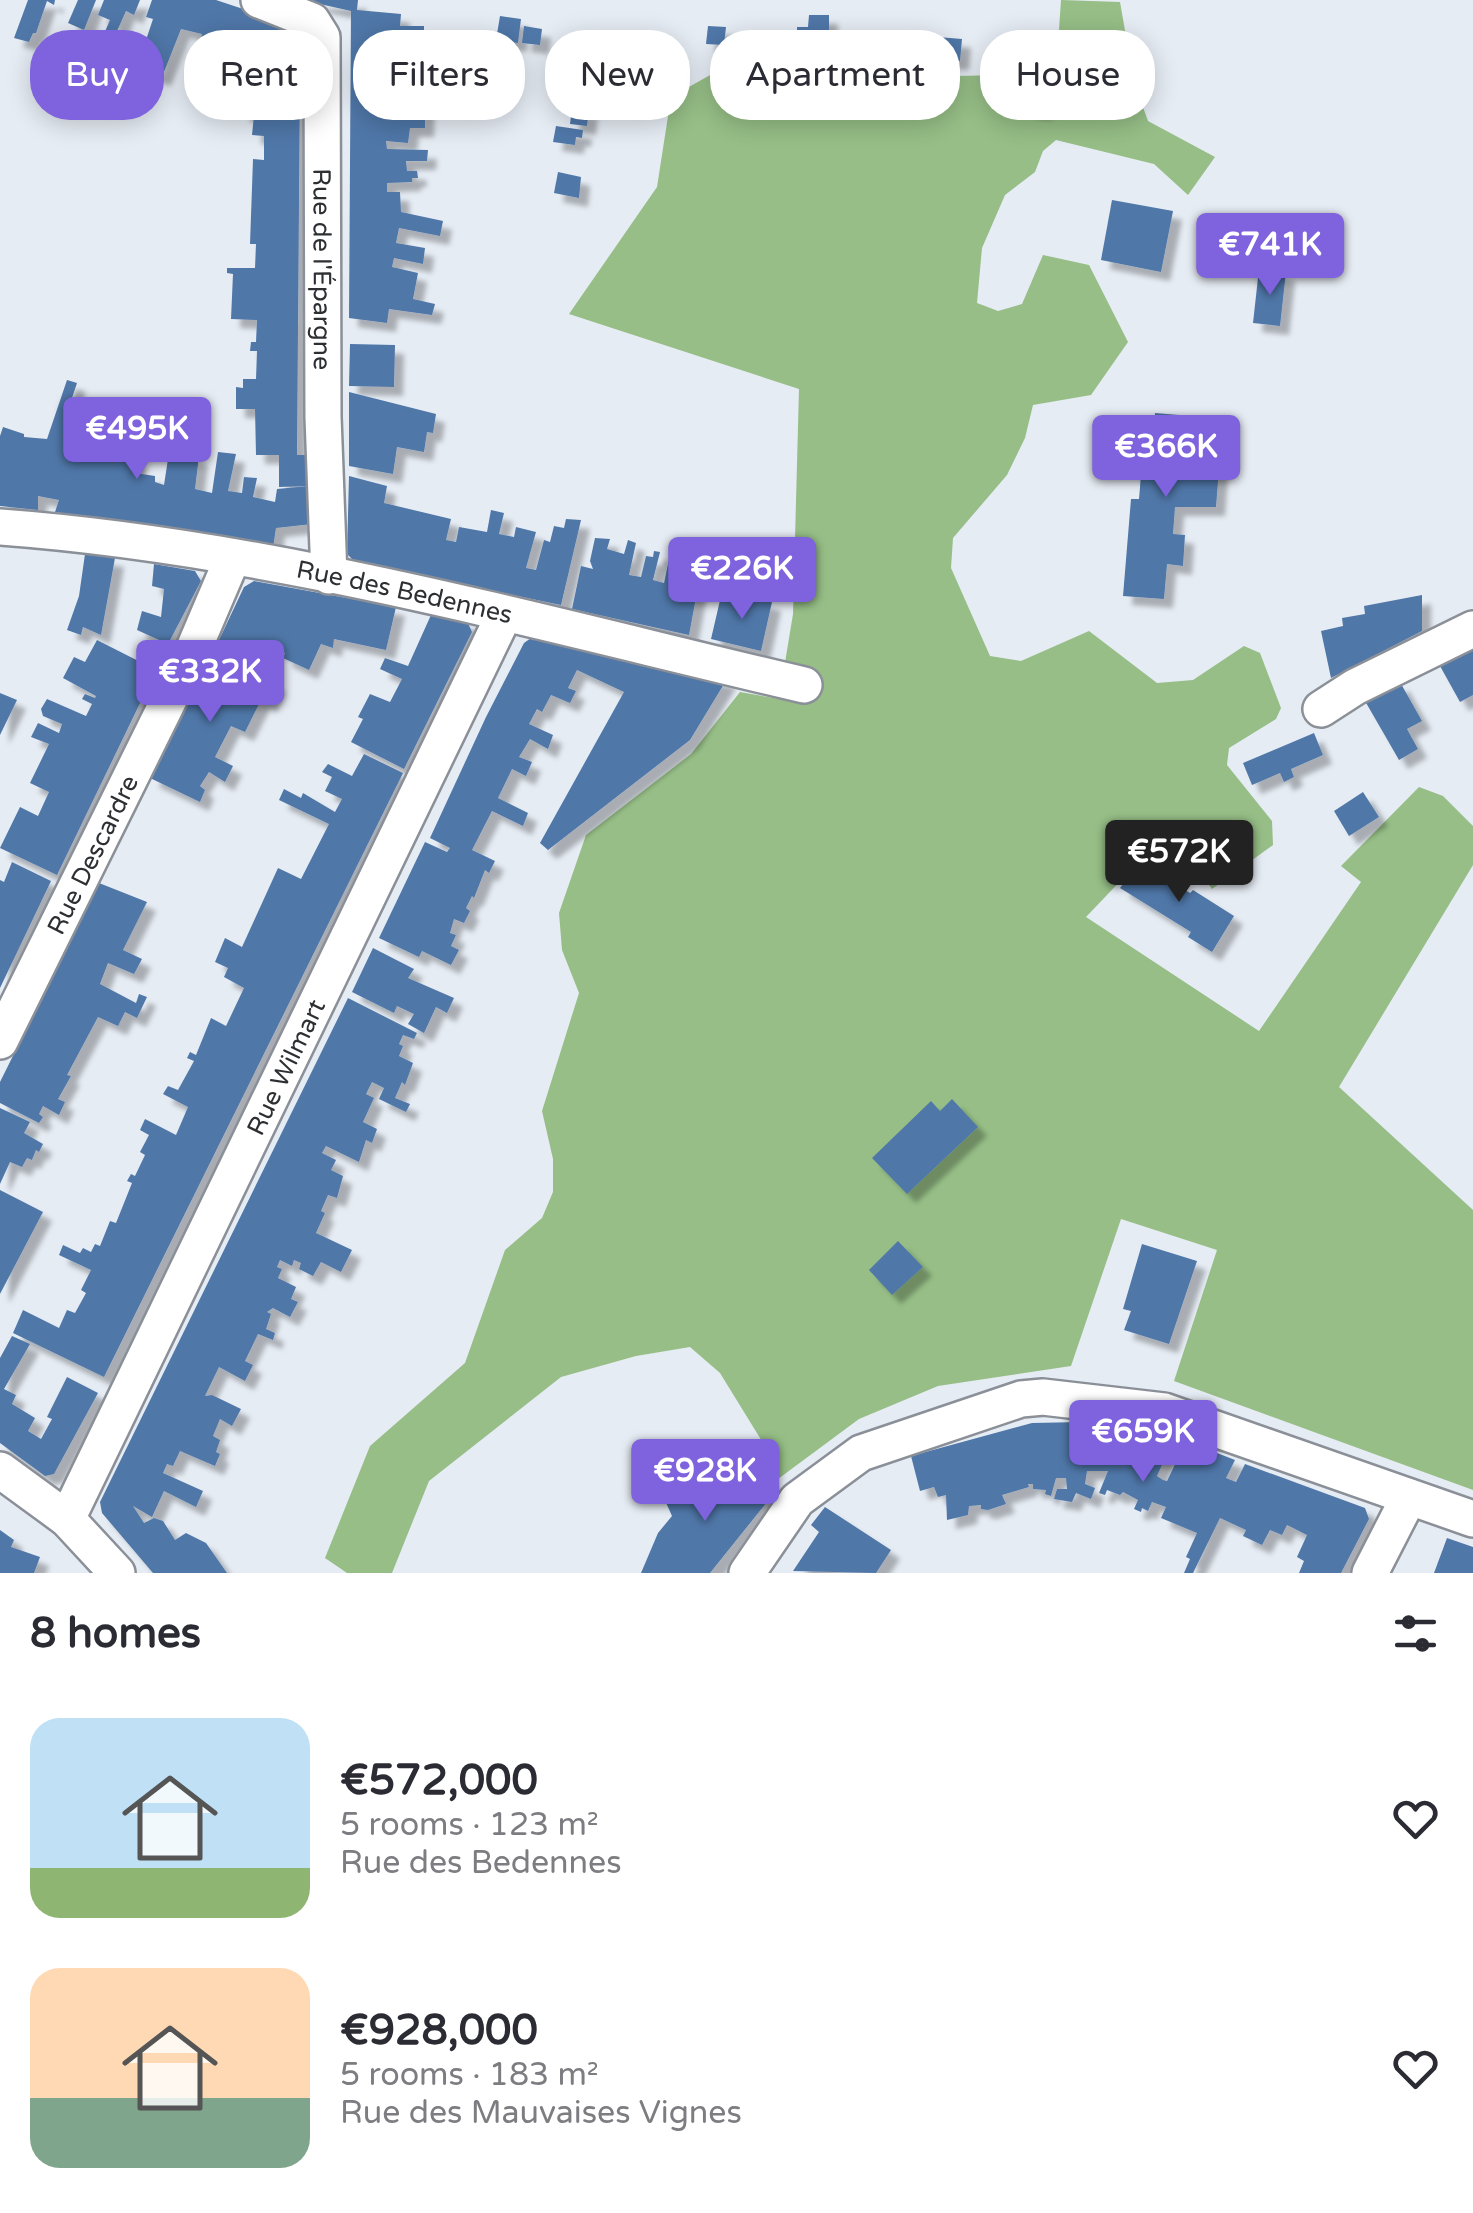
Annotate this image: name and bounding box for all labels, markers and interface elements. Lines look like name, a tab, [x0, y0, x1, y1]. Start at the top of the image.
chip: Buy	[30, 30, 164, 120]
chip: Rent	[184, 30, 333, 120]
chip: Filters	[353, 30, 525, 120]
chip: New	[545, 30, 690, 120]
chip: Apartment	[710, 30, 960, 120]
chip: House	[980, 30, 1155, 120]
street label: Rue de l'Épargne	[306, 168, 337, 370]
pin: €741K	[1200, 213, 1340, 298]
text: €741K	[1218, 226, 1322, 264]
pin: €495K	[67, 397, 207, 482]
text: €495K	[85, 410, 189, 448]
pin: €366K	[1096, 415, 1236, 500]
text: €366K	[1114, 428, 1218, 466]
pin: €226K	[672, 537, 812, 622]
text: €226K	[690, 550, 794, 588]
street label: Rue des Bedennes	[294, 554, 515, 630]
pin: €332K	[140, 640, 280, 725]
text: €332K	[158, 653, 262, 691]
street label: Rue Descardre	[41, 770, 145, 940]
pin: €572K	[1109, 820, 1249, 905]
text: €572K	[1127, 833, 1231, 871]
street label: Rue Wilmart	[241, 994, 332, 1140]
pin: €659K	[1073, 1400, 1213, 1485]
text: €659K	[1091, 1413, 1195, 1451]
pin: €928K	[635, 1439, 775, 1524]
text: €928K	[653, 1452, 757, 1490]
icon: filters	[1388, 1606, 1443, 1661]
text: 8 homes	[30, 1608, 201, 1659]
text: €572,000	[340, 1755, 538, 1806]
icon: home	[110, 1758, 230, 1878]
icon: heart	[1388, 1791, 1443, 1846]
text: 5 rooms · 123 m²	[340, 1806, 599, 1844]
text: Rue des Bedennes	[340, 1844, 622, 1882]
text: €928,000	[340, 2005, 538, 2056]
icon: home	[110, 2008, 230, 2128]
icon: heart	[1388, 2041, 1443, 2096]
text: 5 rooms · 183 m²	[340, 2056, 599, 2094]
text: Rue des Mauvaises Vignes	[340, 2094, 742, 2132]

